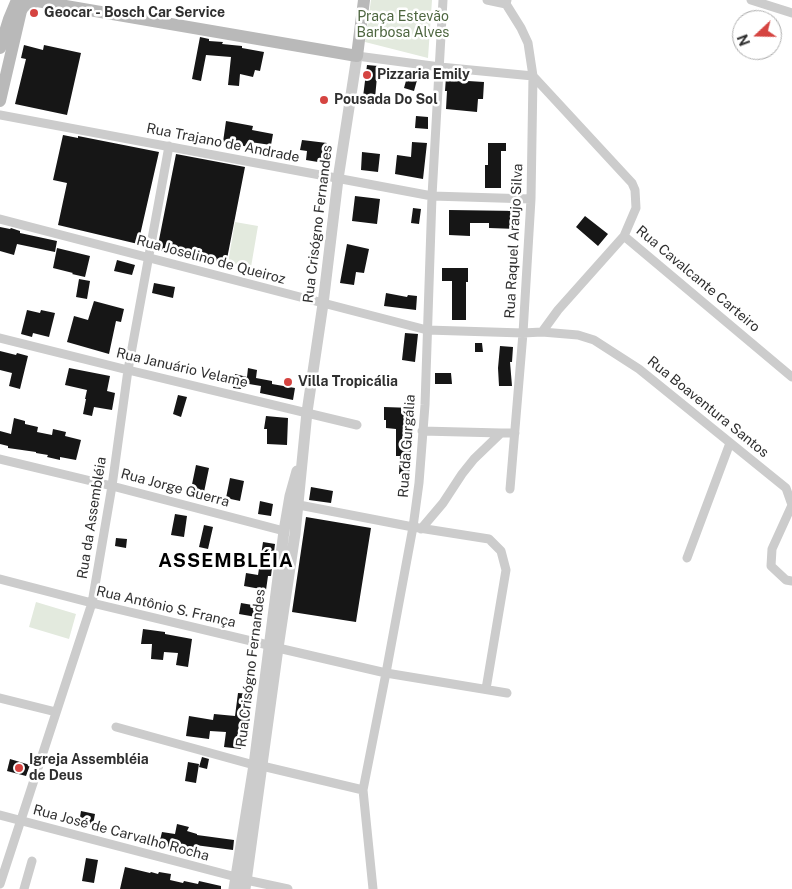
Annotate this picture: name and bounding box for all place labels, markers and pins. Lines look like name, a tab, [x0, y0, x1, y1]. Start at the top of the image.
place label: Geocar - Bosch Car Service	[44, 5, 225, 21]
marker: Geocar - Bosch Car Service	[28, 7, 40, 19]
place label: Pizzaria Emily	[377, 67, 470, 83]
marker: Pizzaria Emily	[361, 69, 373, 81]
place label: Pousada Do Sol	[334, 92, 438, 108]
marker: Pousada Do Sol	[318, 94, 330, 106]
place label: Villa Tropicália	[298, 374, 398, 390]
marker: Villa Tropicália	[282, 376, 294, 388]
place label: Igreja Assembléia de Deus	[29, 752, 149, 784]
marker: Igreja Assembléia de Deus	[13, 762, 25, 774]

